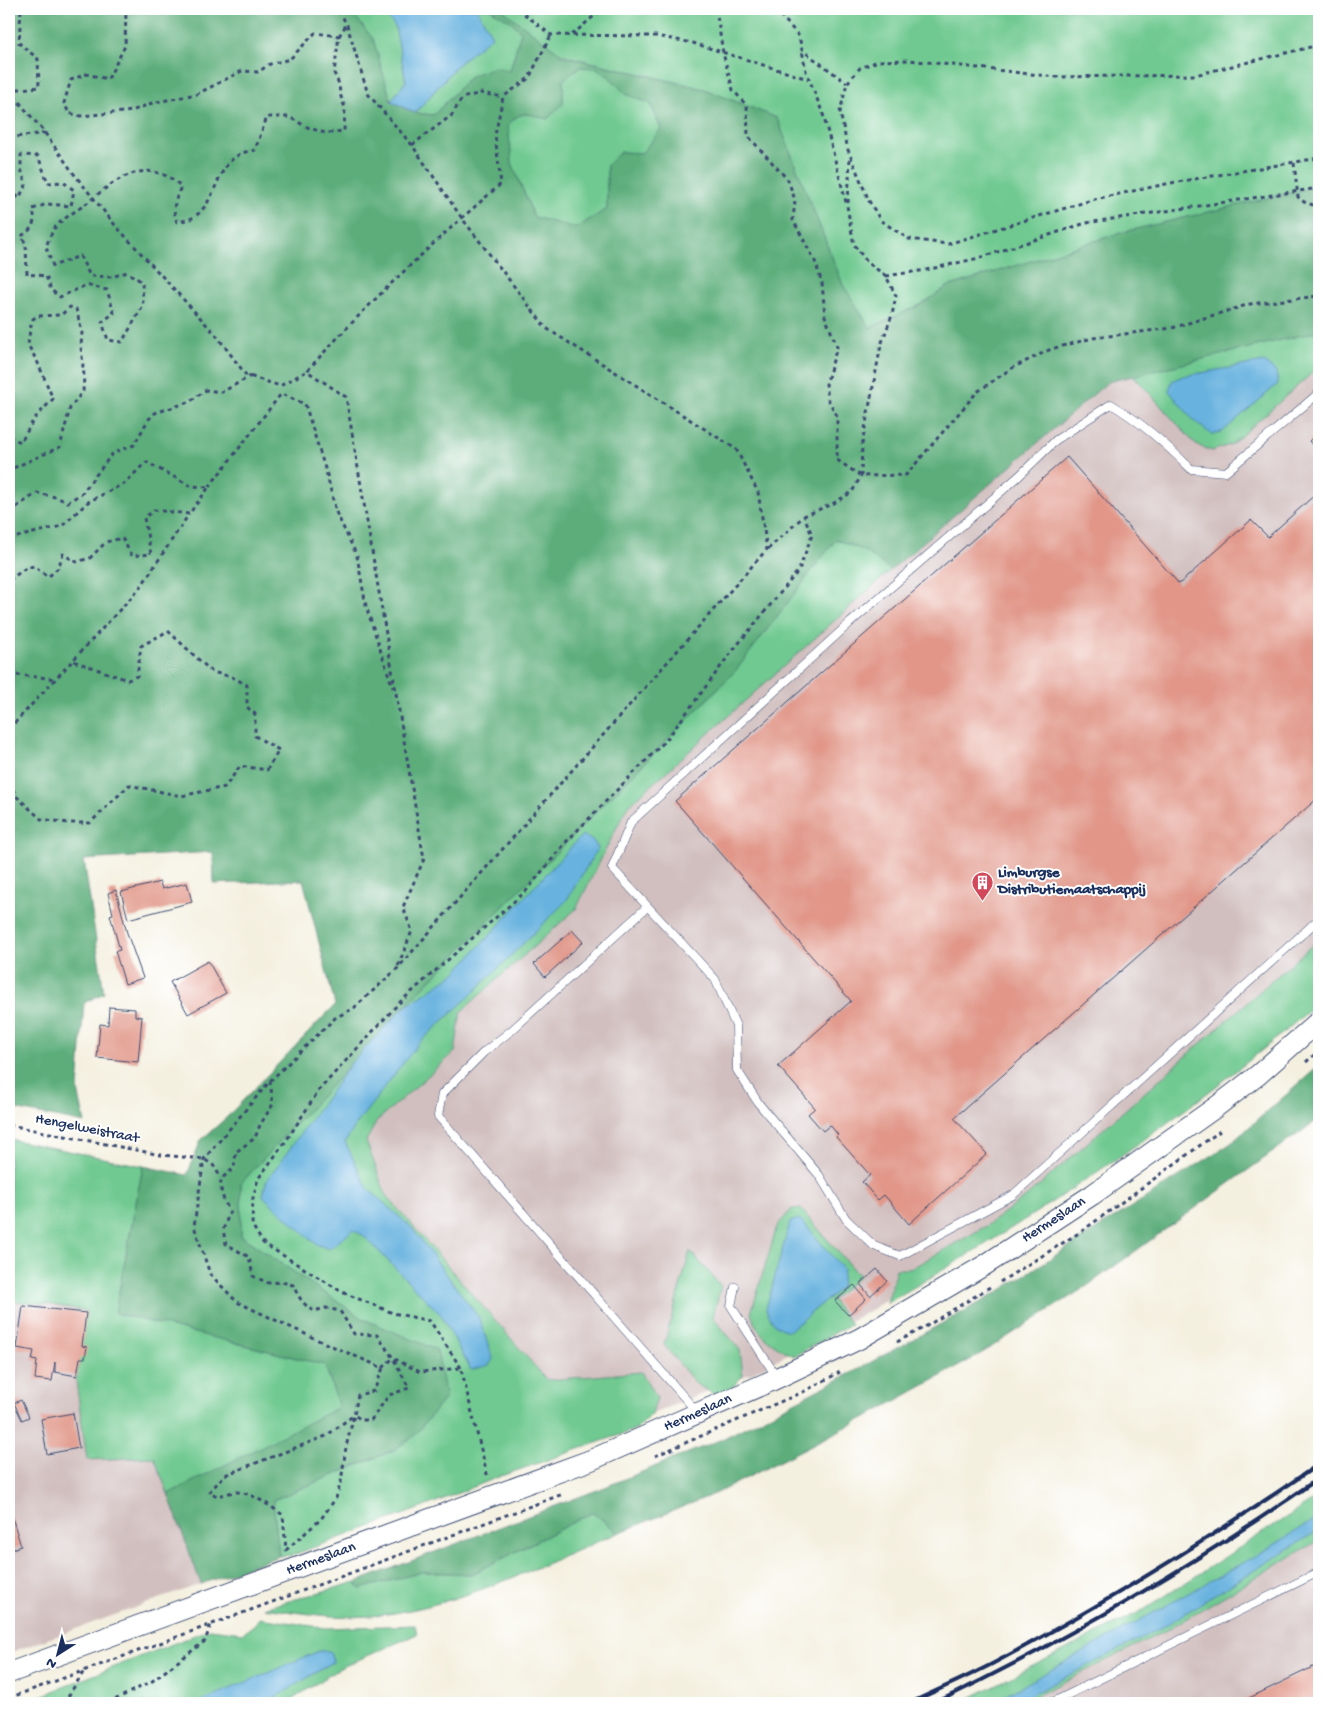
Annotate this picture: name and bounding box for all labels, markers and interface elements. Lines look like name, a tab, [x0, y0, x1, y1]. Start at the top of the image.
place label: Limburgse Distributiemaatschappij	[996, 864, 1146, 899]
building icon: Limburgse Distributiemaatschappij	[970, 870, 994, 901]
street label: Hengelweistraat	[34, 1110, 142, 1148]
street label: Hermeslaan	[1019, 1193, 1089, 1247]
street label: Hermeslaan	[661, 1390, 735, 1436]
street label: Hermeslaan	[284, 1538, 358, 1580]
north arrow	[32, 1630, 82, 1680]
text: N	[43, 1653, 61, 1672]

